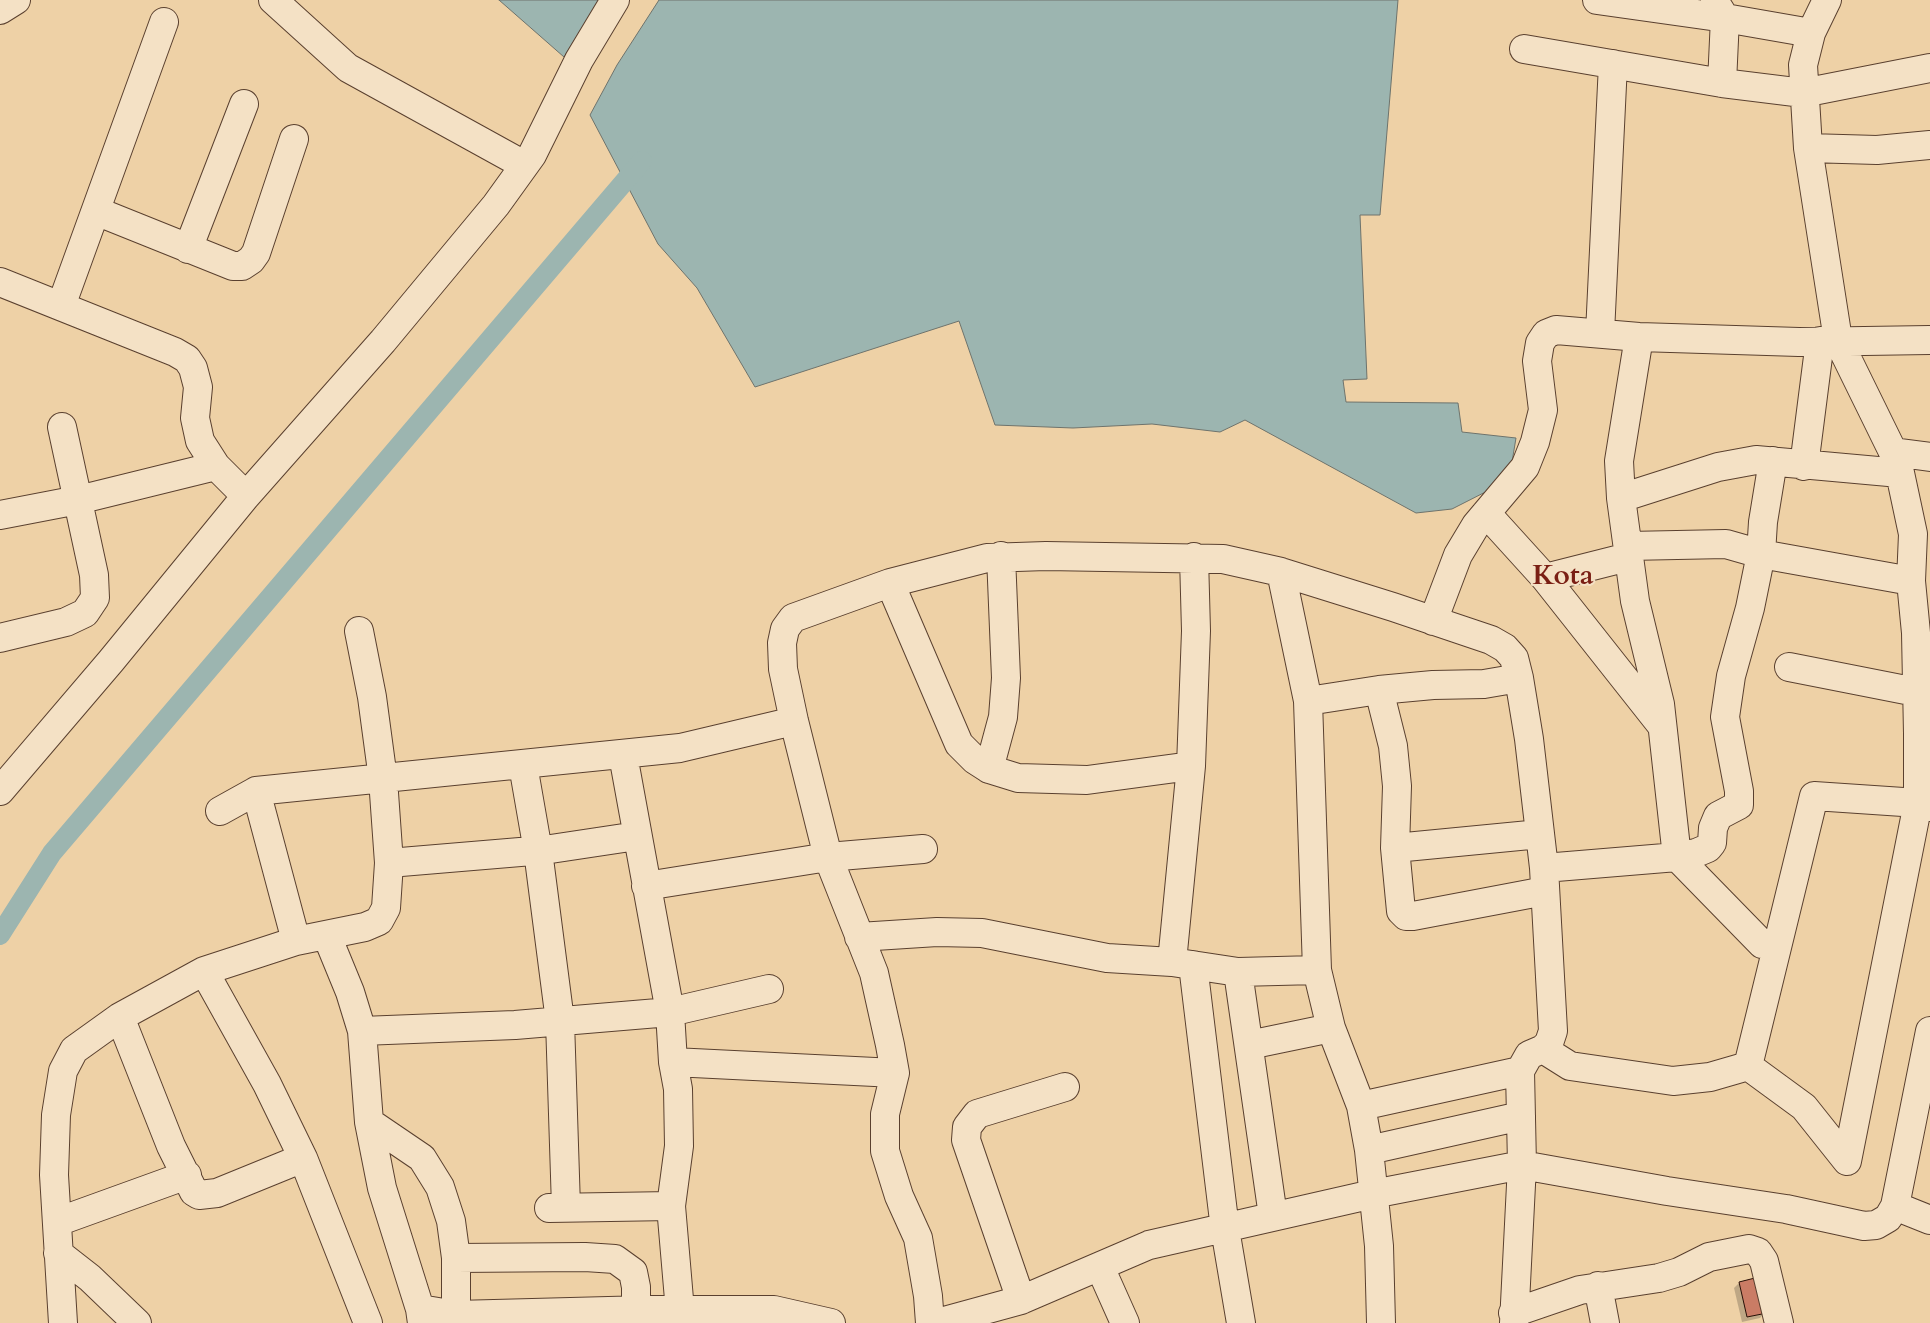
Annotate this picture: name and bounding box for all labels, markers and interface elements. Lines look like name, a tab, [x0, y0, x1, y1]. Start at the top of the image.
district label: Kota	[1532, 561, 1594, 595]

